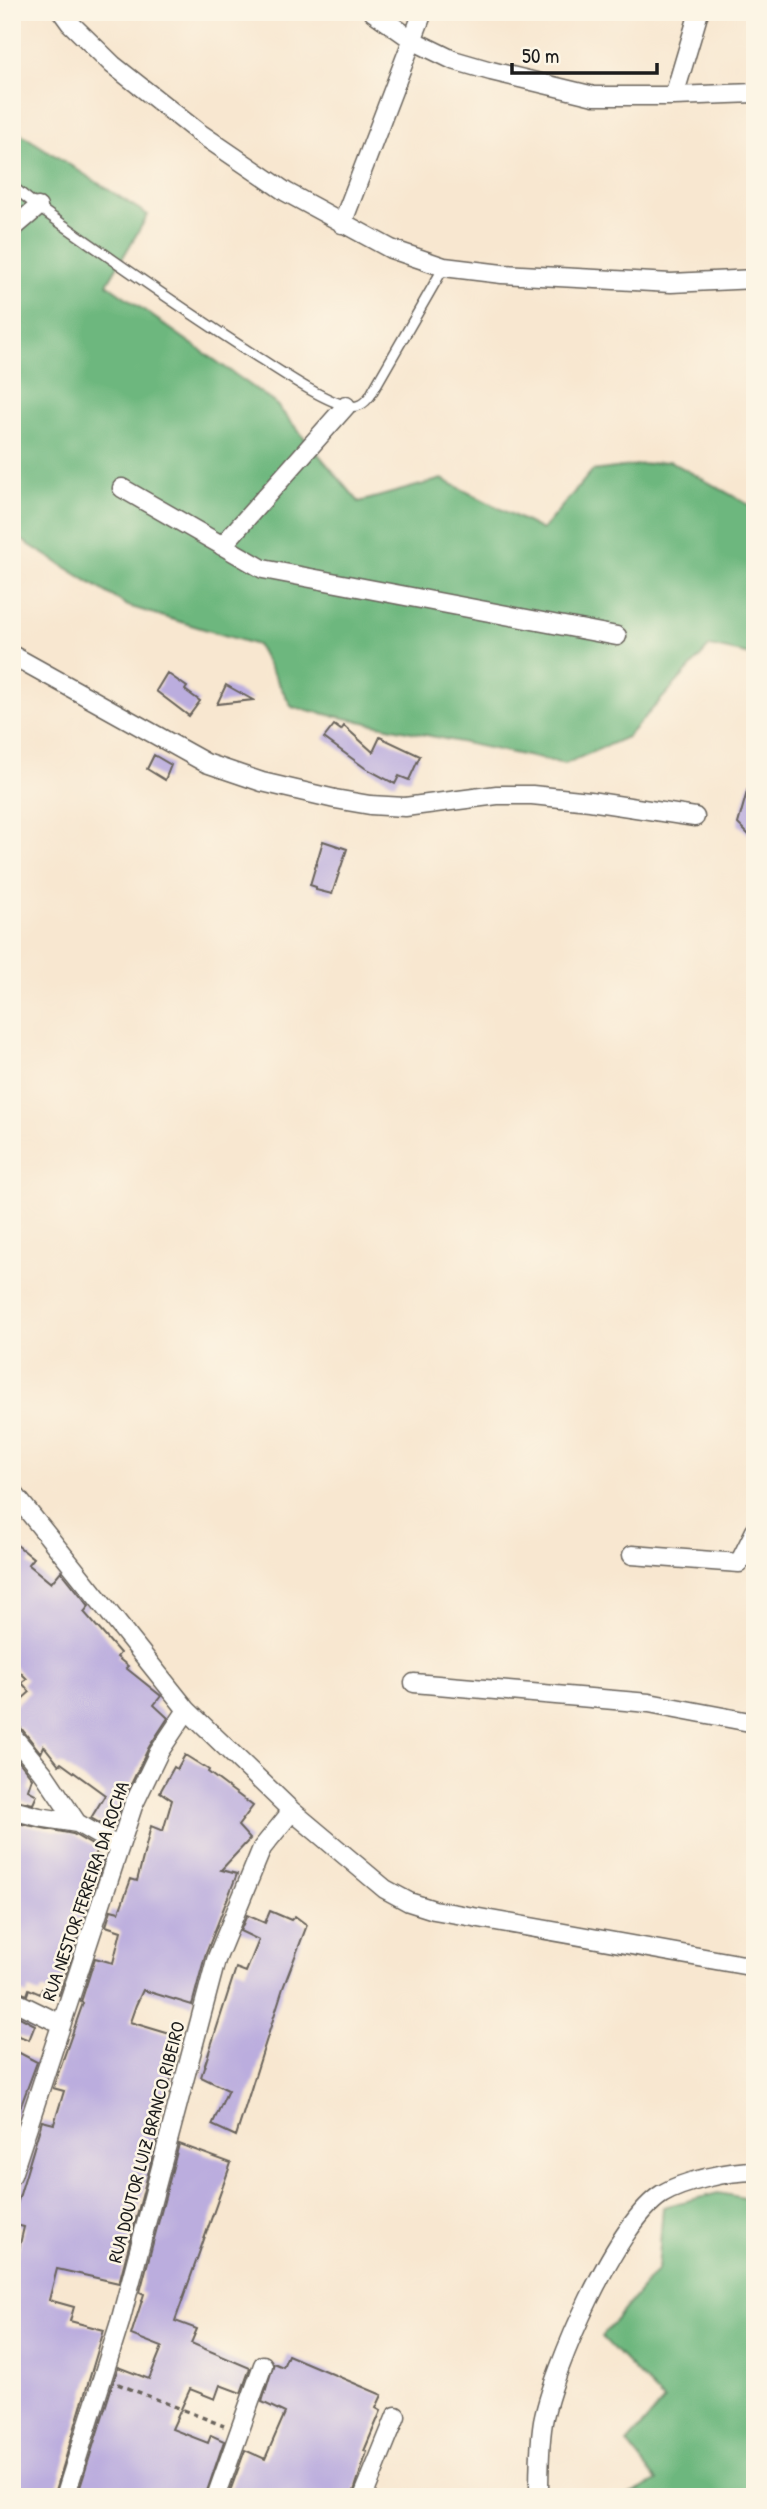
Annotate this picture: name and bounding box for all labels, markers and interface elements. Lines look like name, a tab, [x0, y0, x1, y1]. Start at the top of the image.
scale bar	[512, 32, 657, 76]
text: 50 m	[522, 41, 559, 70]
street label: RUA NESTOR FERREIRA DA ROCHA	[35, 1778, 135, 2004]
street label: RUA DOUTOR LUIZ BRANCO RIBEIRO	[101, 2018, 191, 2266]

